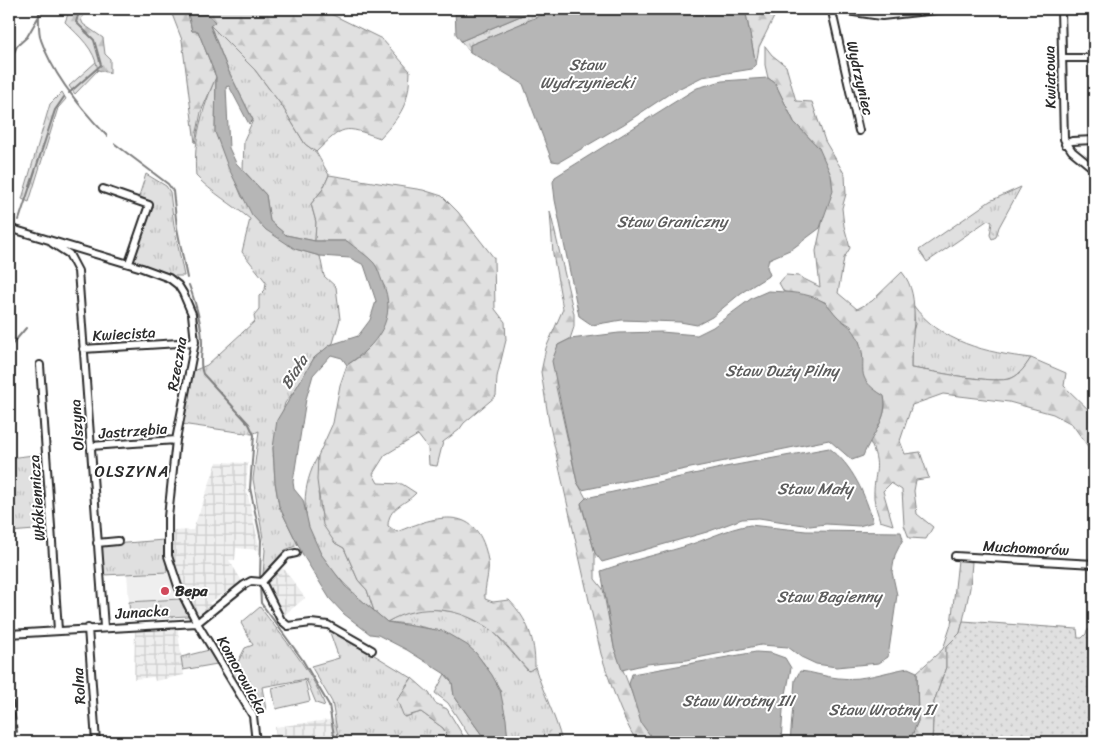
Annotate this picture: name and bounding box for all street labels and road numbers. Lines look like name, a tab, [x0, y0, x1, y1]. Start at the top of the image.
street label: Wydrzyniec	[839, 38, 881, 118]
street label: Kwiatowa	[1036, 45, 1064, 109]
street label: Kwiecista	[92, 319, 157, 349]
street label: Rzeczna	[159, 335, 195, 393]
street label: Olszyna	[62, 398, 92, 452]
street label: Jastrzębia	[97, 416, 169, 446]
street label: Włókiennicza	[21, 454, 53, 542]
street label: Muchomorów	[982, 533, 1070, 563]
street label: Junacka	[113, 597, 170, 627]
street label: Komorowicka	[210, 631, 275, 720]
street label: Rolna	[65, 666, 93, 705]

